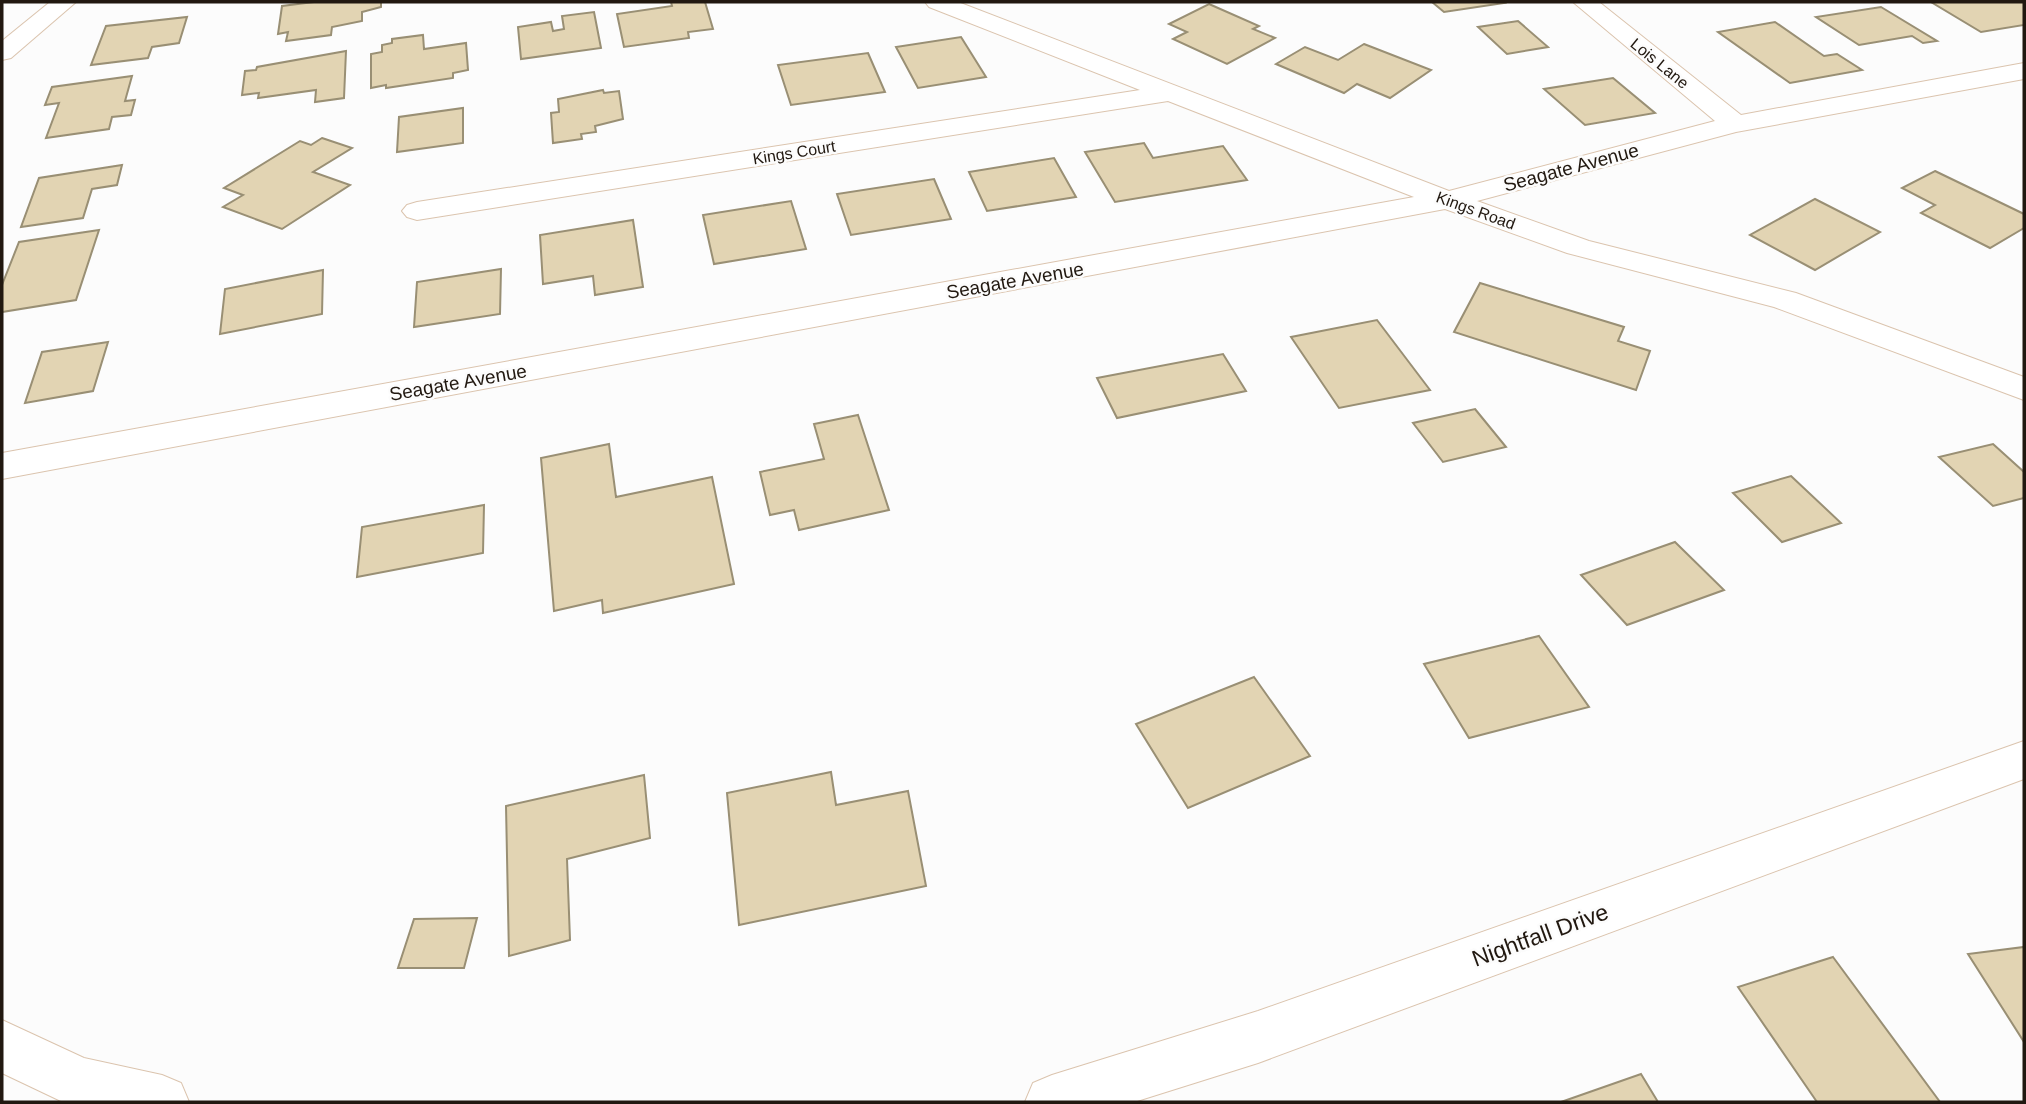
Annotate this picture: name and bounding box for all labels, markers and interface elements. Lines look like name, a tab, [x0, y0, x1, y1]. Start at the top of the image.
street label: Lois Lane	[1627, 35, 1692, 92]
street label: Kings Court	[751, 137, 837, 167]
street label: Seagate Avenue	[1501, 139, 1641, 196]
street label: Kings Road	[1434, 188, 1518, 233]
street label: Seagate Avenue	[945, 258, 1085, 303]
street label: Seagate Avenue	[388, 360, 528, 405]
street label: Nightfall Drive	[1468, 898, 1612, 972]

